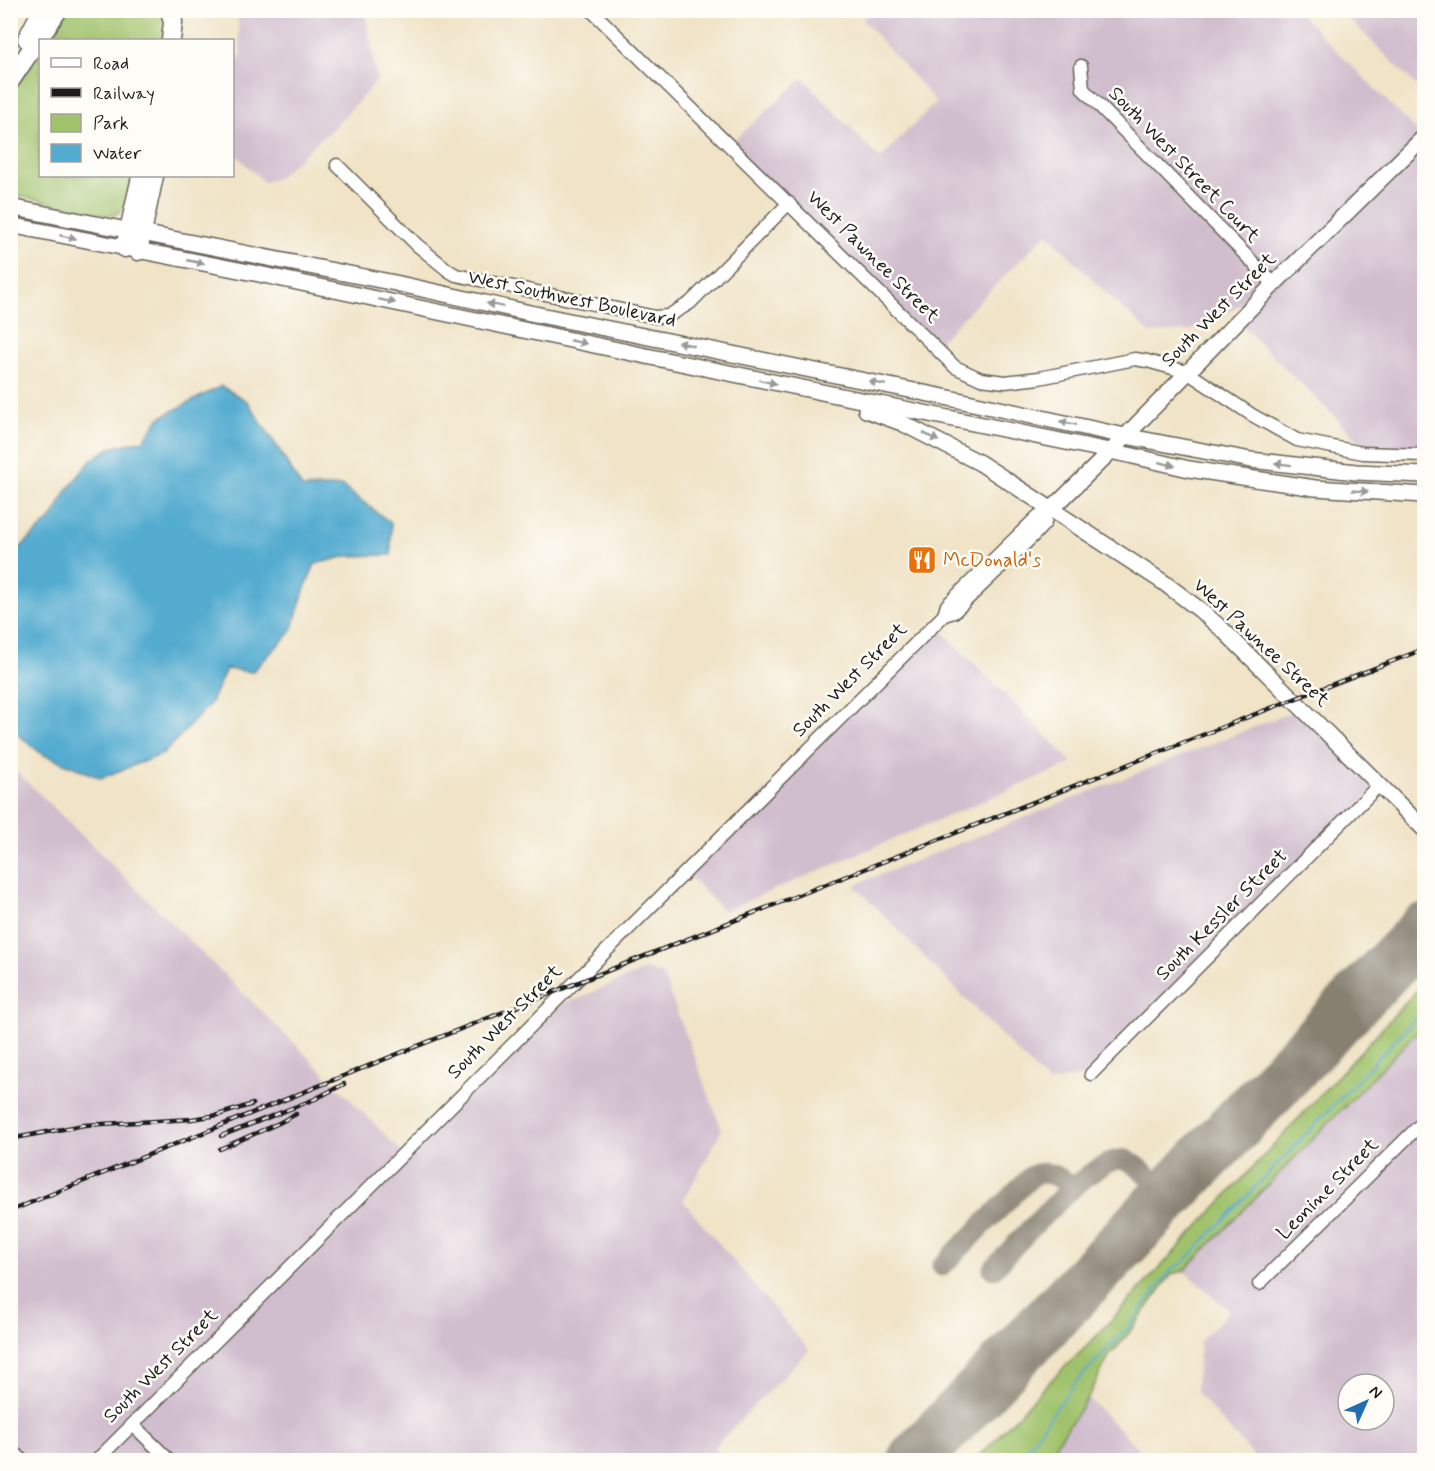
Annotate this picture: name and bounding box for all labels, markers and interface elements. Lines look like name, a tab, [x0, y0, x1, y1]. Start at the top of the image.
legend	[39, 39, 234, 177]
text: Road	[93, 52, 129, 76]
street label: South West Street Court	[1102, 81, 1266, 249]
text: Railway	[93, 82, 155, 106]
text: Park	[93, 112, 129, 136]
text: Water	[93, 142, 142, 166]
street label: West Pawnee Street	[801, 185, 946, 330]
one-way arrow	[59, 232, 77, 242]
street label: South West Street	[1156, 246, 1283, 373]
one-way arrow	[186, 258, 205, 267]
street label: West Southwest Boulevard	[465, 264, 679, 334]
one-way arrow	[378, 297, 397, 306]
one-way arrow	[485, 300, 504, 309]
one-way arrow	[568, 338, 587, 347]
one-way arrow	[676, 339, 695, 348]
one-way arrow	[759, 378, 778, 387]
one-way arrow	[867, 378, 886, 387]
one-way arrow	[1058, 418, 1077, 428]
one-way arrow	[922, 432, 940, 442]
one-way arrow	[1273, 459, 1292, 469]
one-way arrow	[1158, 460, 1177, 470]
one-way arrow	[1351, 487, 1370, 496]
restaurant icon: McDonald's	[906, 544, 938, 576]
place label: McDonald's	[943, 547, 1041, 574]
street label: West Pawnee Street	[1187, 572, 1335, 714]
street label: South West Street	[787, 616, 914, 743]
street label: South Kessler Street	[1150, 843, 1294, 987]
street label: South West Street	[442, 958, 569, 1085]
street label: Leonine Street	[1271, 1132, 1385, 1246]
street label: South West Street	[98, 1302, 225, 1429]
north arrow	[1336, 1372, 1396, 1432]
text: N	[1364, 1381, 1387, 1404]

